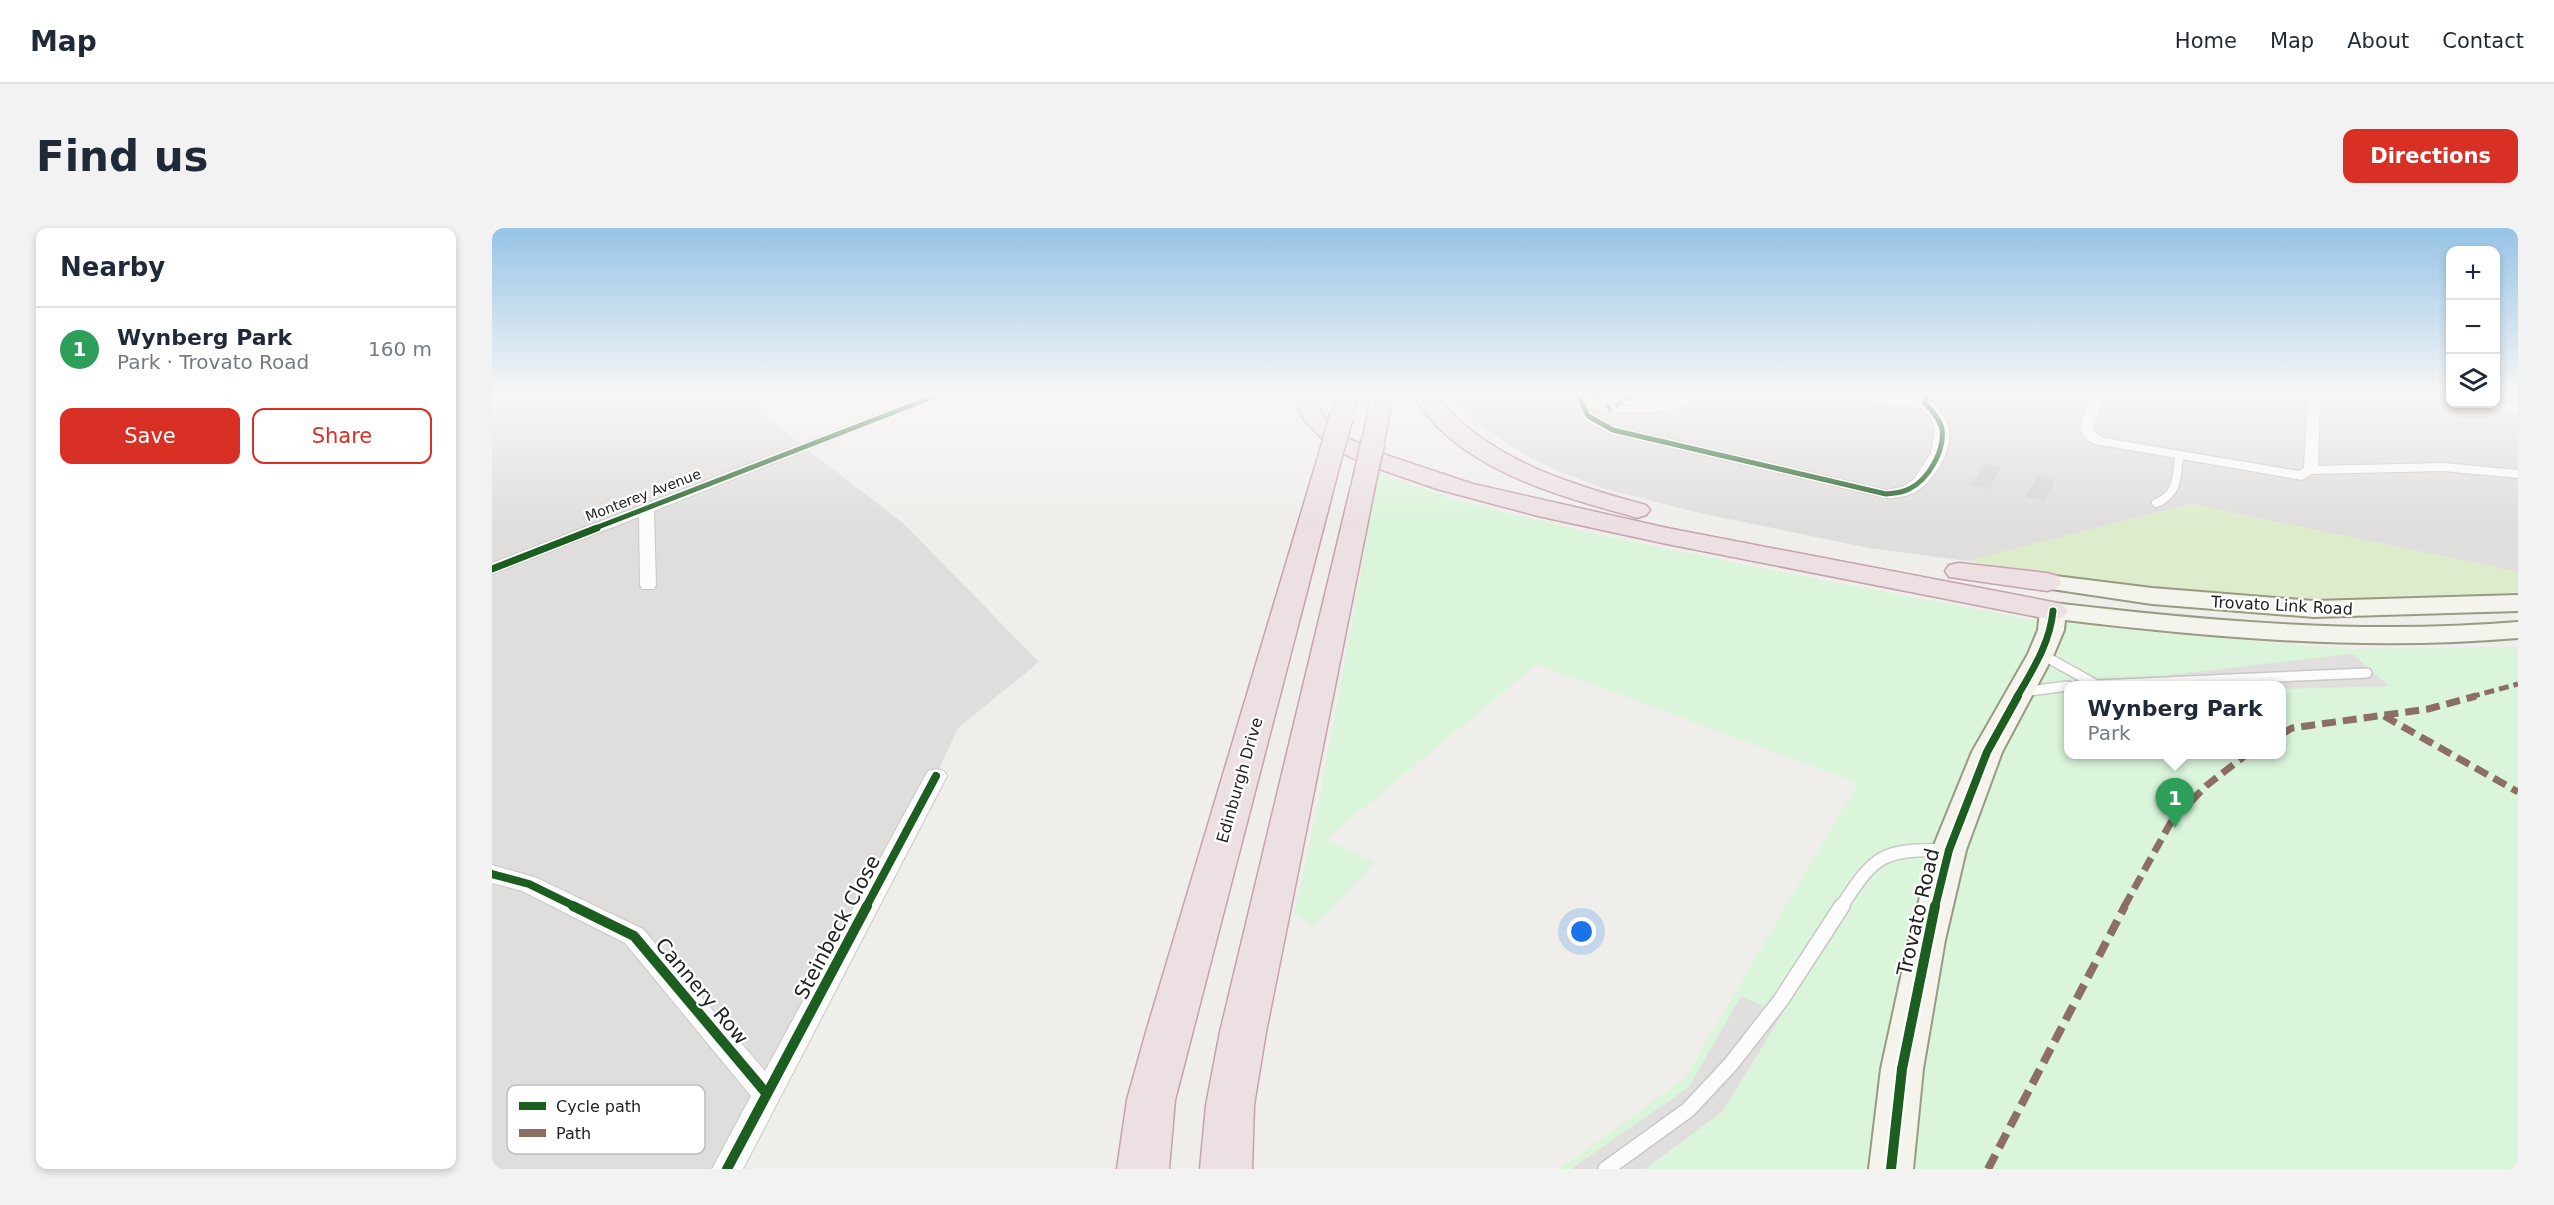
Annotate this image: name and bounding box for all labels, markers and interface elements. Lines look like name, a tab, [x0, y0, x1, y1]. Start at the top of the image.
text: Map	[30, 25, 97, 58]
text: Home	[2175, 29, 2237, 53]
text: Map	[2270, 29, 2314, 53]
text: About	[2347, 29, 2409, 53]
text: Contact	[2442, 29, 2524, 53]
button: Directions	[2343, 129, 2518, 183]
text: Find us	[36, 132, 209, 181]
map controls	[2446, 246, 2500, 408]
button: +	[2446, 246, 2500, 300]
text: Nearby	[60, 252, 165, 282]
button: −	[2446, 300, 2500, 354]
text: Wynberg Park	[117, 325, 292, 350]
text: 1	[73, 337, 86, 361]
text: 160 m	[368, 337, 432, 361]
text: Park · Trovato Road	[117, 350, 309, 374]
button: layers	[2446, 354, 2500, 408]
button: Save	[60, 408, 240, 464]
button: Share	[252, 408, 432, 464]
street label: Monterey Avenue	[583, 466, 703, 524]
street label: Trovato Link Road	[2210, 592, 2353, 619]
popup	[2064, 681, 2286, 759]
text: Wynberg Park	[2087, 696, 2263, 721]
street label: Edinburgh Drive	[1213, 715, 1266, 845]
text: Park	[2087, 721, 2131, 745]
pin: 1	[2156, 778, 2194, 828]
street label: Trovato Road	[1891, 846, 1944, 979]
street label: Steinbeck Close	[789, 851, 885, 1003]
your location	[1567, 917, 1596, 946]
street label: Cannery Row	[650, 933, 754, 1049]
legend	[507, 1085, 705, 1154]
text: Cycle path	[556, 1097, 641, 1116]
text: Path	[556, 1124, 591, 1143]

